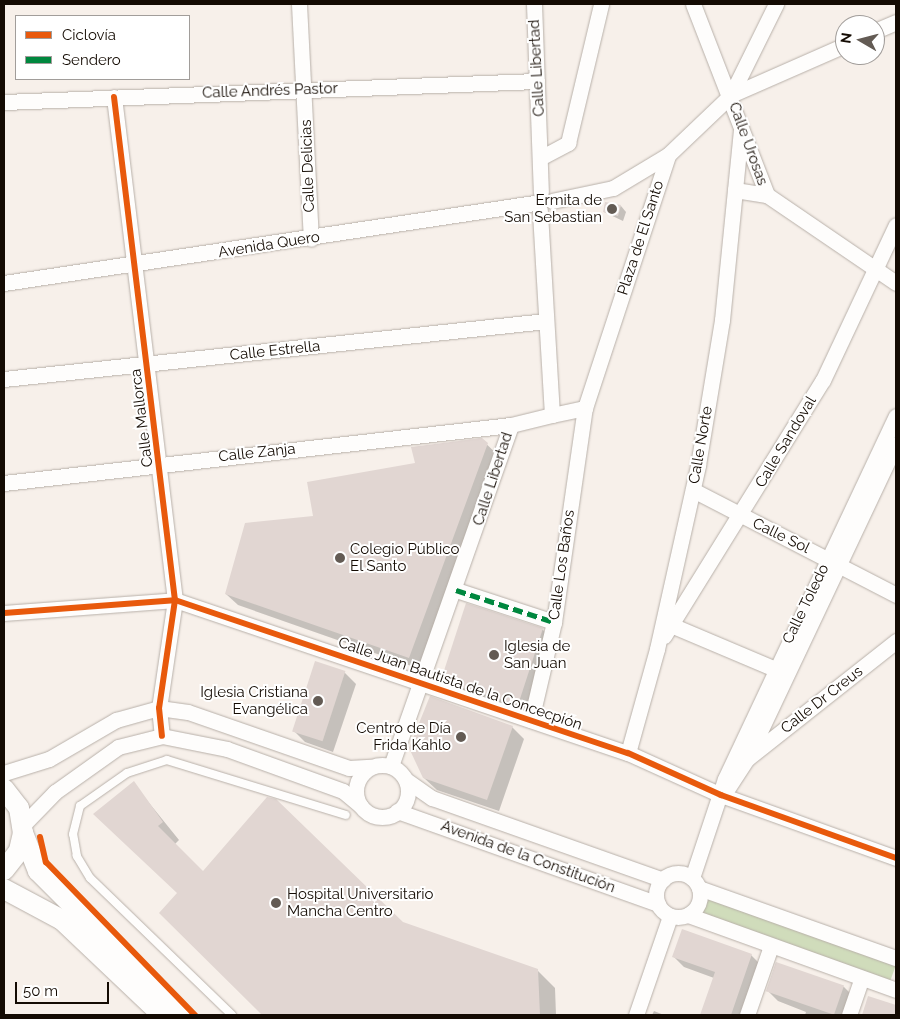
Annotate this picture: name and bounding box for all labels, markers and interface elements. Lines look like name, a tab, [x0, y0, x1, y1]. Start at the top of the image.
legend	[15, 15, 190, 80]
north arrow	[835, 15, 885, 65]
street label: Calle Libertad	[525, 19, 549, 117]
text: Ciclovía	[62, 26, 116, 44]
text: N	[837, 32, 855, 44]
text: Sendero	[62, 51, 121, 69]
street label: Calle Andrés Pastor	[202, 80, 338, 102]
street label: Calle Urosas	[725, 100, 771, 188]
street label: Calle Delicias	[297, 119, 319, 213]
street label: Plaza de El Santo	[614, 178, 668, 298]
place label: Ermita de San Sebastian	[504, 191, 602, 226]
marker: Ermita de San Sebastian	[606, 203, 618, 215]
street label: Avenida Quero	[217, 228, 321, 262]
street label: Calle Estrella	[229, 337, 321, 365]
street label: Calle Mallorca	[127, 368, 157, 468]
street label: Calle Sandoval	[752, 393, 820, 491]
street label: Calle Norte	[685, 405, 717, 485]
street label: Calle Libertad	[469, 430, 517, 528]
street label: Calle Zanja	[218, 440, 296, 466]
street label: Calle Los Baños	[545, 509, 579, 621]
street label: Calle Sol	[749, 514, 813, 558]
place label: Colegio Público El Santo	[350, 540, 459, 575]
marker: Colegio Público El Santo	[334, 552, 346, 564]
street label: Calle Toledo	[779, 561, 833, 647]
street label: Calle Juan Bautista de la Concecpión	[336, 634, 584, 734]
place label: Iglesia de San Juan	[504, 637, 570, 672]
marker: Iglesia de San Juan	[488, 649, 500, 661]
street label: Calle Dr Creus	[777, 662, 867, 738]
place label: Iglesia Cristiana Evangélica	[200, 683, 308, 718]
marker: Iglesia Cristiana Evangélica	[312, 695, 324, 707]
place label: Centro de Día Frida Kahlo	[356, 719, 451, 754]
marker: Centro de Día Frida Kahlo	[455, 731, 467, 743]
street label: Avenida de la Constitución	[438, 817, 618, 897]
place label: Hospital Universitario Mancha Centro	[287, 885, 434, 920]
marker: Hospital Universitario Mancha Centro	[269, 896, 283, 910]
scale bar	[18, 972, 111, 1004]
text: 50 m	[23, 982, 58, 1000]

